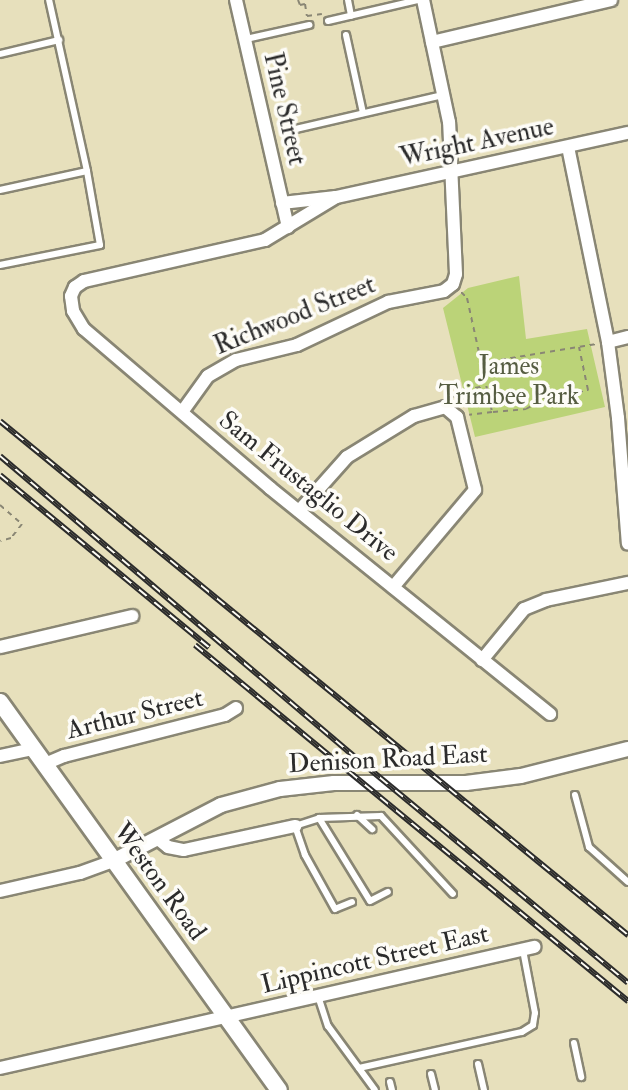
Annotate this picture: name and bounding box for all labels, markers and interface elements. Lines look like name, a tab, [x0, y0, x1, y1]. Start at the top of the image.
street label: Pine Street	[256, 50, 312, 168]
street label: Wright Avenue	[397, 111, 557, 175]
street label: Richwood Street	[210, 269, 380, 363]
park label: James Trimbee Park	[439, 351, 579, 412]
street label: Sam Frustaglio Drive	[212, 405, 404, 569]
street label: Arthur Street	[64, 683, 206, 747]
street label: Denison Road East	[288, 739, 488, 781]
street label: Weston Road	[106, 817, 212, 947]
street label: Lippincott Street East	[258, 919, 492, 1001]

